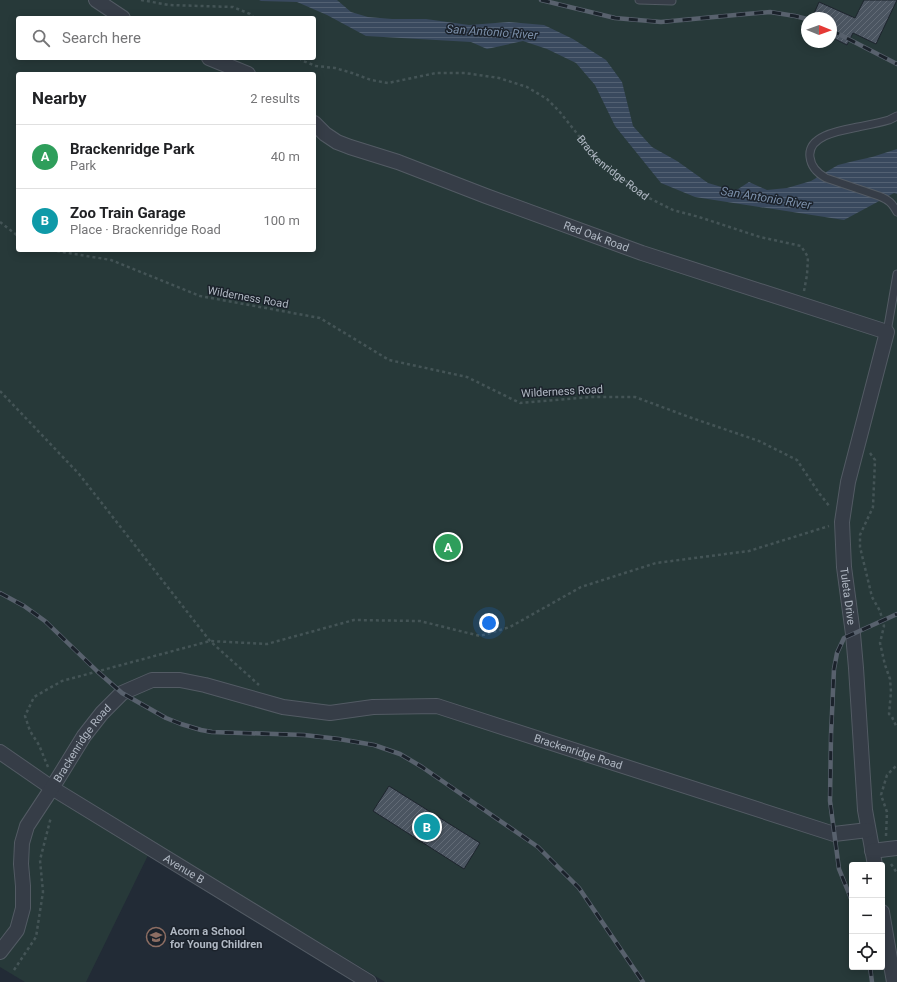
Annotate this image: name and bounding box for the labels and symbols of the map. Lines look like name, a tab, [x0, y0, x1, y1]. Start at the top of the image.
north arrow	[801, 12, 837, 48]
water label: San Antonio River	[446, 22, 539, 42]
street label: Brackenridge Road	[574, 133, 651, 203]
water label: San Antonio River	[720, 184, 813, 212]
street label: Red Oak Road	[562, 219, 631, 255]
street label: Wilderness Road	[206, 284, 289, 311]
street label: Wilderness Road	[521, 383, 603, 400]
pin: A	[435, 532, 461, 562]
street label: Tuleta Drive	[837, 567, 858, 626]
your location	[479, 613, 499, 633]
street label: Brackenridge Road	[51, 702, 114, 785]
street label: Brackenridge Road	[532, 732, 624, 772]
pin: B	[414, 812, 440, 842]
street label: Avenue B	[161, 852, 207, 887]
place label: Acorn a School for Young Children	[170, 925, 262, 951]
school or university icon: Acorn a School for Young Children	[145, 926, 167, 948]

